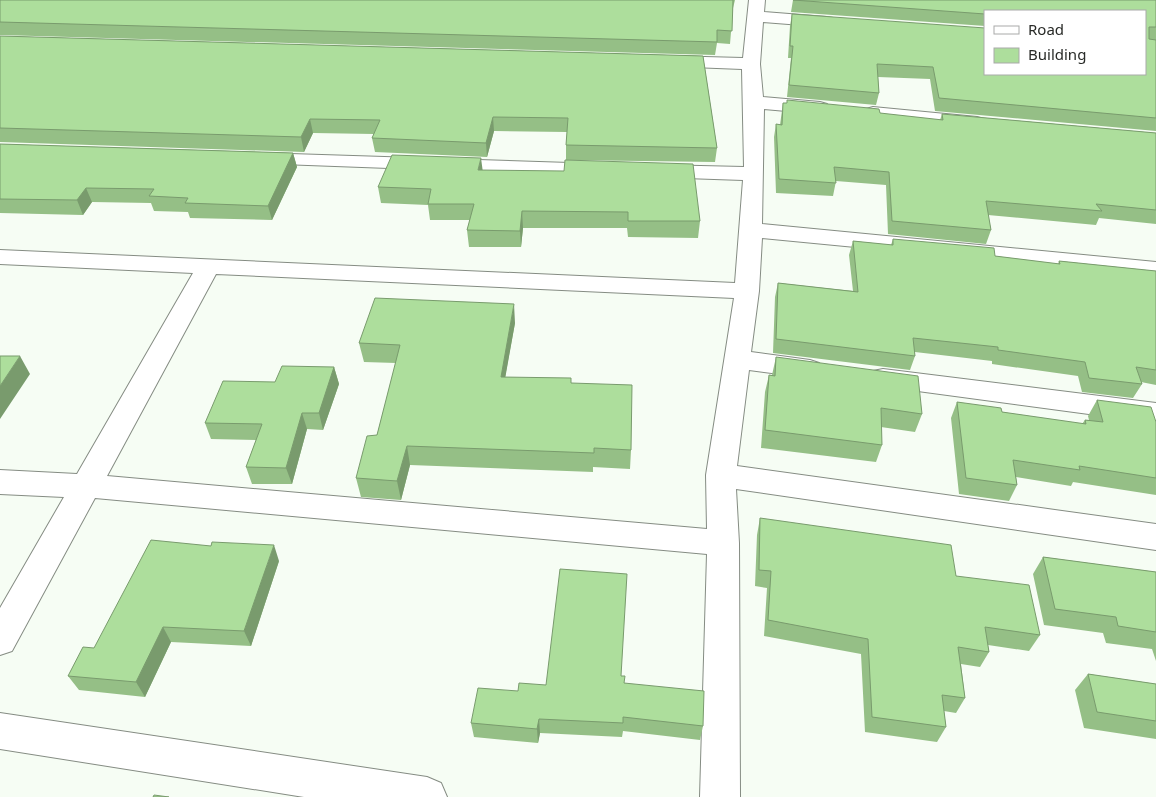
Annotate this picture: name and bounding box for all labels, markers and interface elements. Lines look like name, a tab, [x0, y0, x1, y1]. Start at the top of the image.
legend	[984, 10, 1146, 75]
text: Road	[1028, 19, 1064, 39]
text: Building	[1028, 44, 1086, 64]

